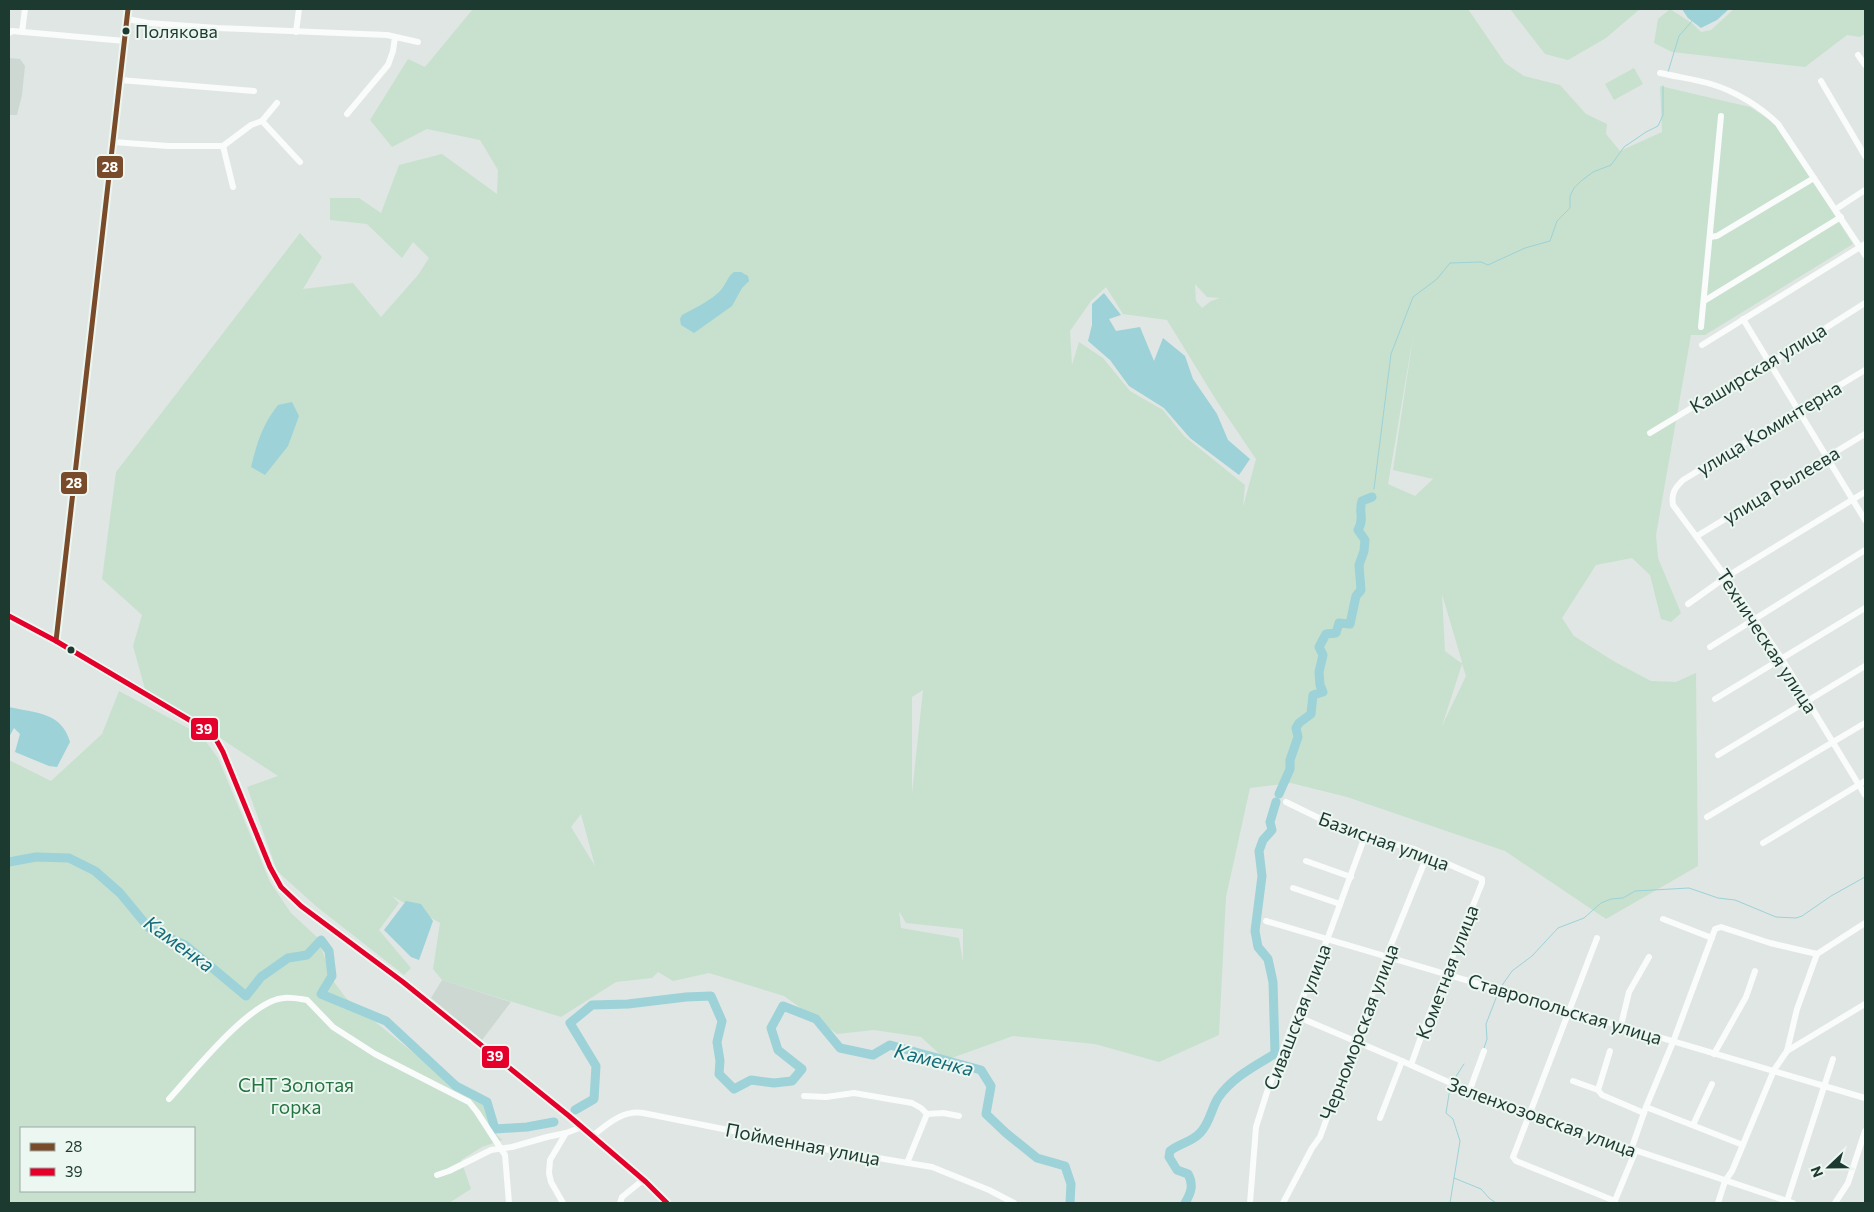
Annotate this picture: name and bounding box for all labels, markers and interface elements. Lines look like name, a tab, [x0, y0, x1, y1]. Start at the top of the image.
place label: Полякова	[135, 20, 218, 42]
marker: Полякова	[121, 26, 131, 36]
line badge: 28	[96, 155, 124, 179]
text: 28	[102, 158, 119, 175]
street label: Каширская улица	[1685, 318, 1830, 417]
street label: улица Коминтерна	[1692, 375, 1845, 480]
street label: улица Рылеева	[1718, 441, 1843, 528]
line badge: 28	[60, 471, 88, 495]
text: 28	[66, 474, 83, 491]
street label: Техническая улица	[1712, 564, 1823, 717]
unlabelled marker	[66, 645, 76, 655]
line badge: 39	[190, 717, 219, 741]
text: 39	[196, 720, 213, 737]
street label: Базисная улица	[1316, 806, 1453, 875]
street label: Кометная улица	[1410, 901, 1483, 1042]
water label: Каменка	[140, 910, 219, 977]
street label: Черноморская улица	[1314, 940, 1403, 1123]
street label: Сивашская улица	[1258, 941, 1335, 1093]
street label: Ставропольская улица	[1465, 968, 1665, 1049]
water label: Каменка	[892, 1038, 976, 1080]
line badge: 39	[481, 1045, 510, 1069]
text: 39	[487, 1047, 504, 1064]
street label: Зеленхозовская улица	[1445, 1072, 1640, 1161]
park label: СНТ Золотая горка	[238, 1073, 354, 1118]
street label: Пойменная улица	[724, 1117, 882, 1170]
legend	[20, 1127, 195, 1192]
text: 28	[65, 1137, 82, 1155]
north arrow	[1804, 1142, 1854, 1192]
text: 39	[65, 1162, 83, 1180]
text: N	[1807, 1164, 1826, 1180]

